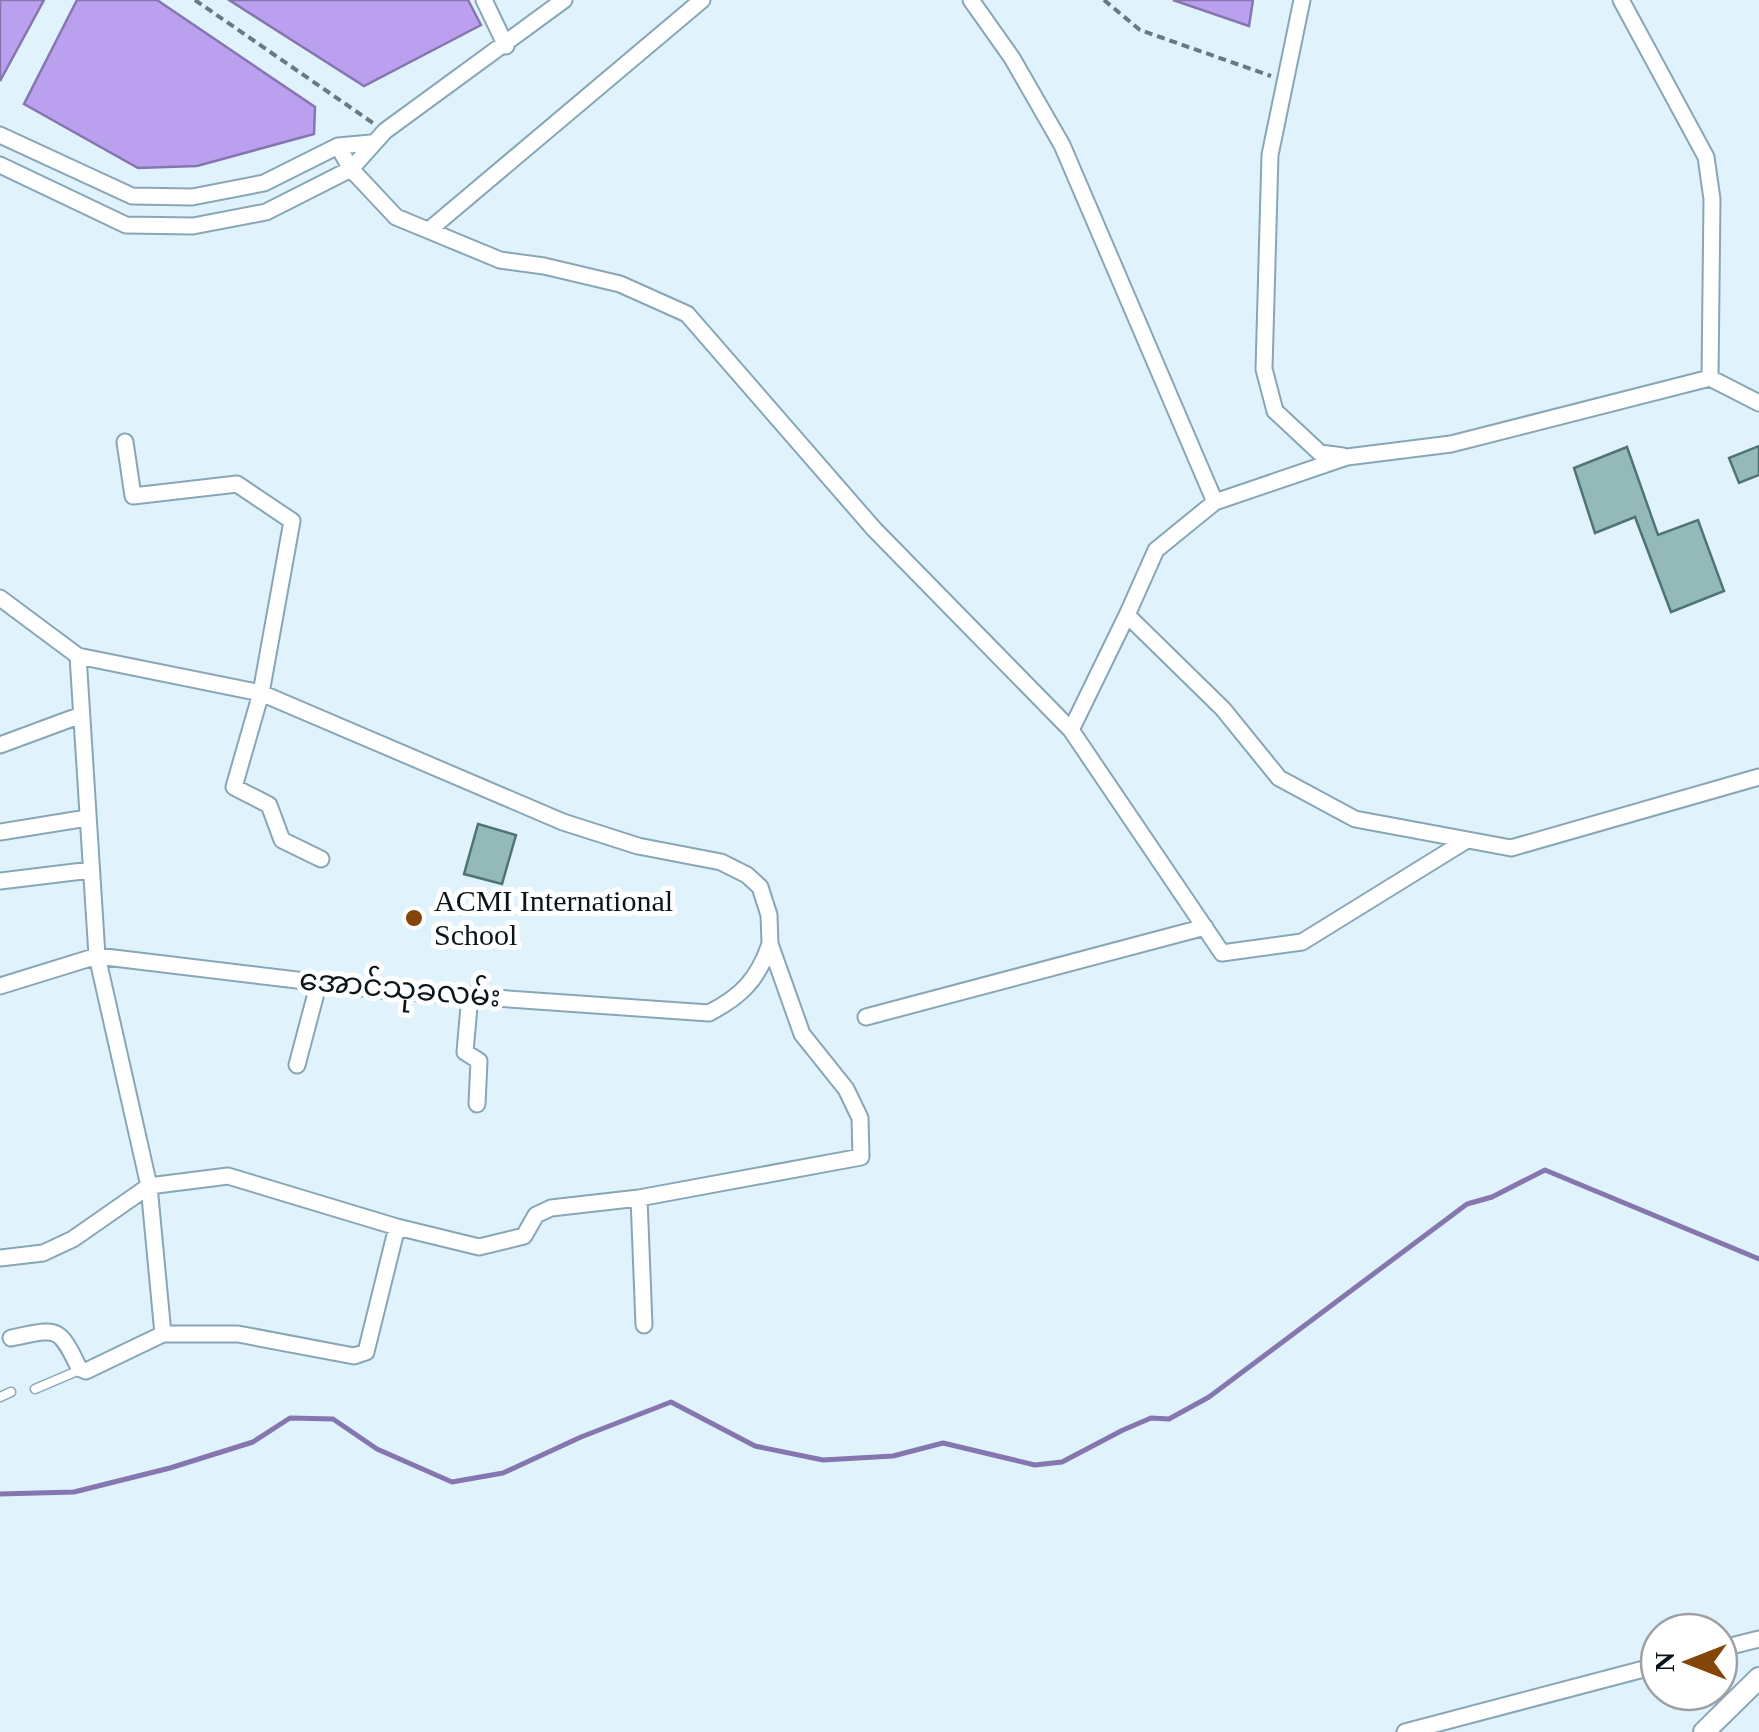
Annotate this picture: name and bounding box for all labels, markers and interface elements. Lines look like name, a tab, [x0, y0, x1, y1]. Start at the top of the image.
place label: ACMI International School	[434, 884, 673, 951]
marker: ACMI International School	[403, 907, 425, 929]
street label: အောင်သုခလမ်း	[297, 957, 503, 1022]
north arrow	[1639, 1612, 1739, 1712]
text: N	[1649, 1652, 1680, 1672]

